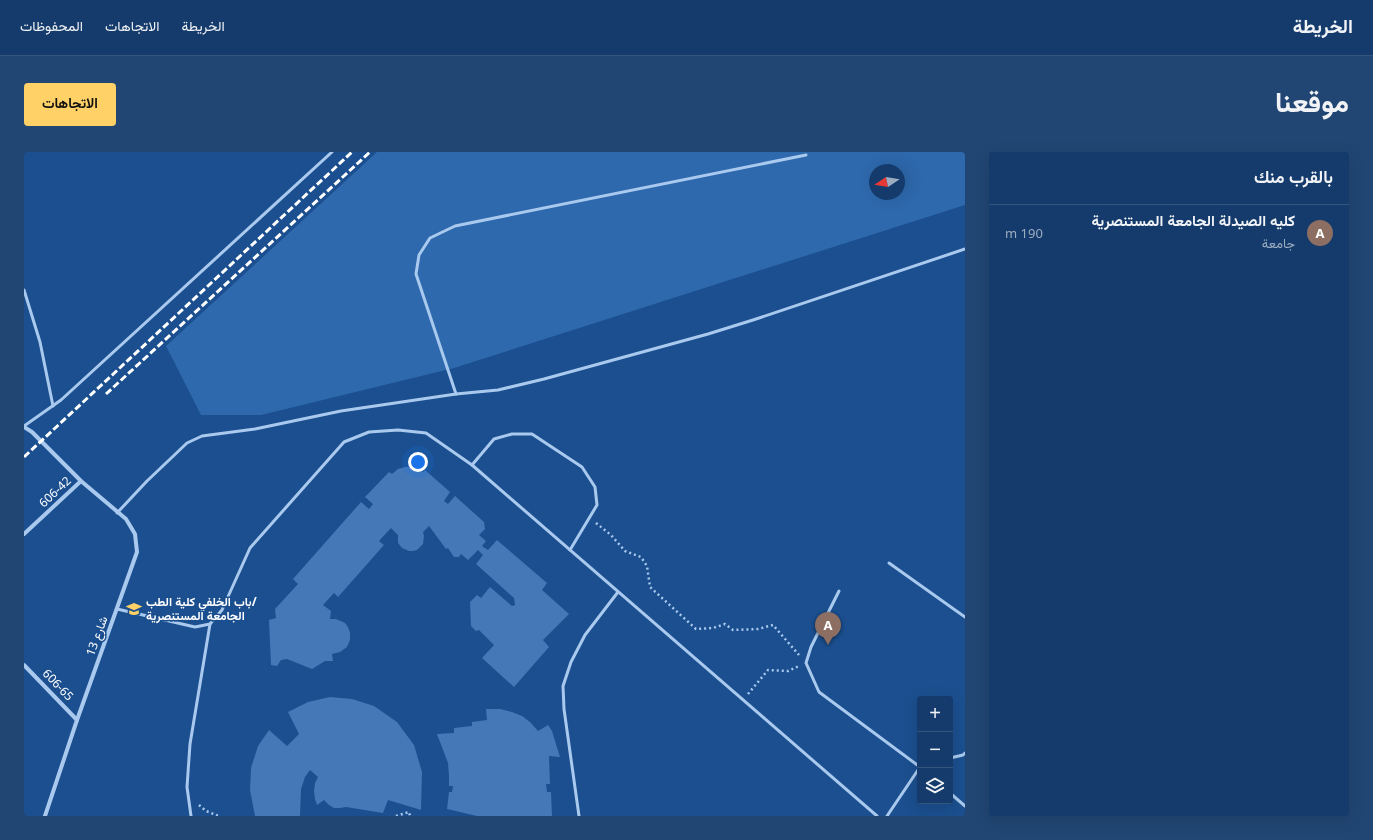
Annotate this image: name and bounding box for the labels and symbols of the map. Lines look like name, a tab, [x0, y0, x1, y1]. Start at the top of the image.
north arrow	[869, 164, 905, 200]
your location	[408, 452, 428, 472]
street label: 606-42	[35, 472, 75, 511]
place label: باب الخلفي كلية الطب/ الجامعة المستنصرية	[146, 593, 257, 624]
school or university icon: باب الخلفي كلية الطب/ الجامعة المستنصرية	[125, 600, 143, 618]
pin: A	[815, 612, 841, 645]
street label: شارع 13	[82, 614, 112, 658]
street label: 606-65	[39, 665, 78, 704]

